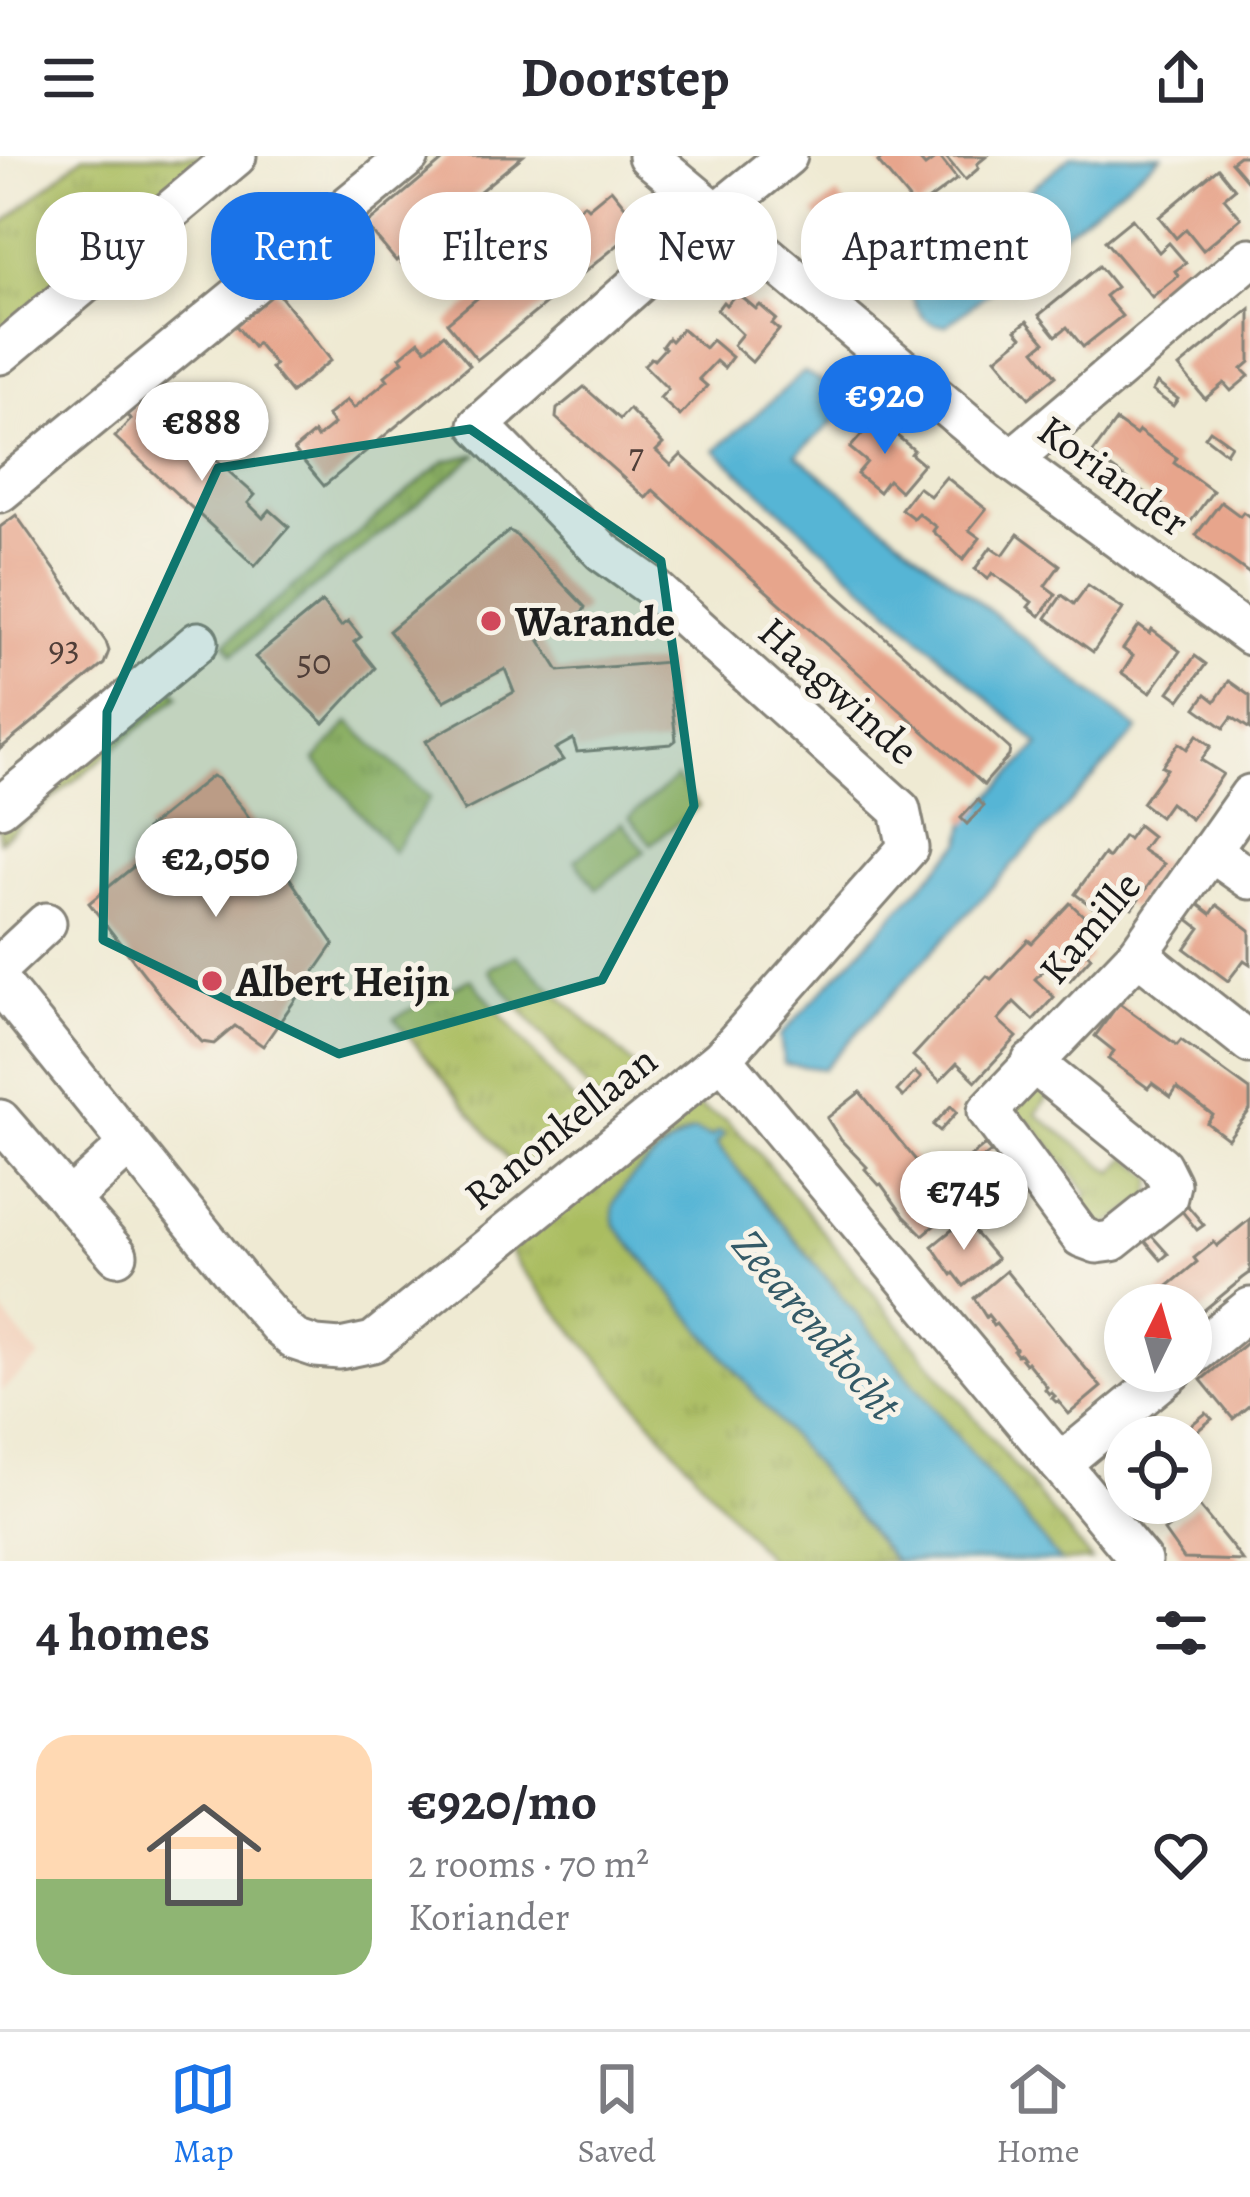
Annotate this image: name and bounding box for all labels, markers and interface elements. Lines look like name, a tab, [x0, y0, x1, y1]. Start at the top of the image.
text: Doorstep	[520, 41, 730, 115]
icon: menu	[36, 45, 102, 111]
icon: share	[1148, 45, 1214, 111]
chip: Buy	[36, 192, 187, 300]
chip: Rent	[211, 192, 375, 300]
chip: Filters	[399, 192, 591, 300]
chip: New	[615, 192, 777, 300]
chip: Apartment	[801, 192, 1071, 300]
pin: €920	[814, 355, 956, 457]
text: €920	[846, 367, 924, 420]
pin: €888	[131, 382, 273, 484]
text: €888	[163, 394, 241, 447]
street label: Koriander	[1027, 401, 1201, 550]
house number: 7	[628, 430, 644, 479]
place label: Warande	[514, 593, 675, 650]
street label: Haagwinde	[746, 603, 931, 777]
marker: Warande	[478, 608, 504, 634]
house number: 93	[48, 623, 80, 672]
house number: 50	[297, 637, 331, 686]
pin: €2,050	[118, 818, 314, 920]
text: €2,050	[162, 830, 270, 883]
street label: Kamille	[1025, 859, 1154, 996]
place label: Albert Heijn	[235, 953, 450, 1010]
marker: Albert Heijn	[199, 968, 225, 994]
street label: Ranonkellaan	[452, 1032, 669, 1223]
pin: €745	[893, 1151, 1035, 1253]
text: €745	[927, 1163, 1001, 1216]
water label: Zeearendtocht	[718, 1216, 916, 1435]
north arrow	[1104, 1284, 1212, 1392]
map controls	[1104, 1284, 1212, 1524]
button: locate	[1104, 1416, 1212, 1524]
text: 4 homes	[36, 1598, 210, 1668]
icon: filters	[1148, 1600, 1214, 1666]
text: €920/mo	[408, 1767, 597, 1837]
icon: home	[132, 1783, 276, 1927]
icon: heart	[1148, 1822, 1214, 1888]
text: 2 rooms · 70 m²	[408, 1837, 649, 1890]
text: Koriander	[408, 1890, 570, 1943]
tab: Map	[170, 2056, 236, 2173]
tab: Saved	[577, 2056, 656, 2173]
tab: Home	[997, 2056, 1080, 2173]

